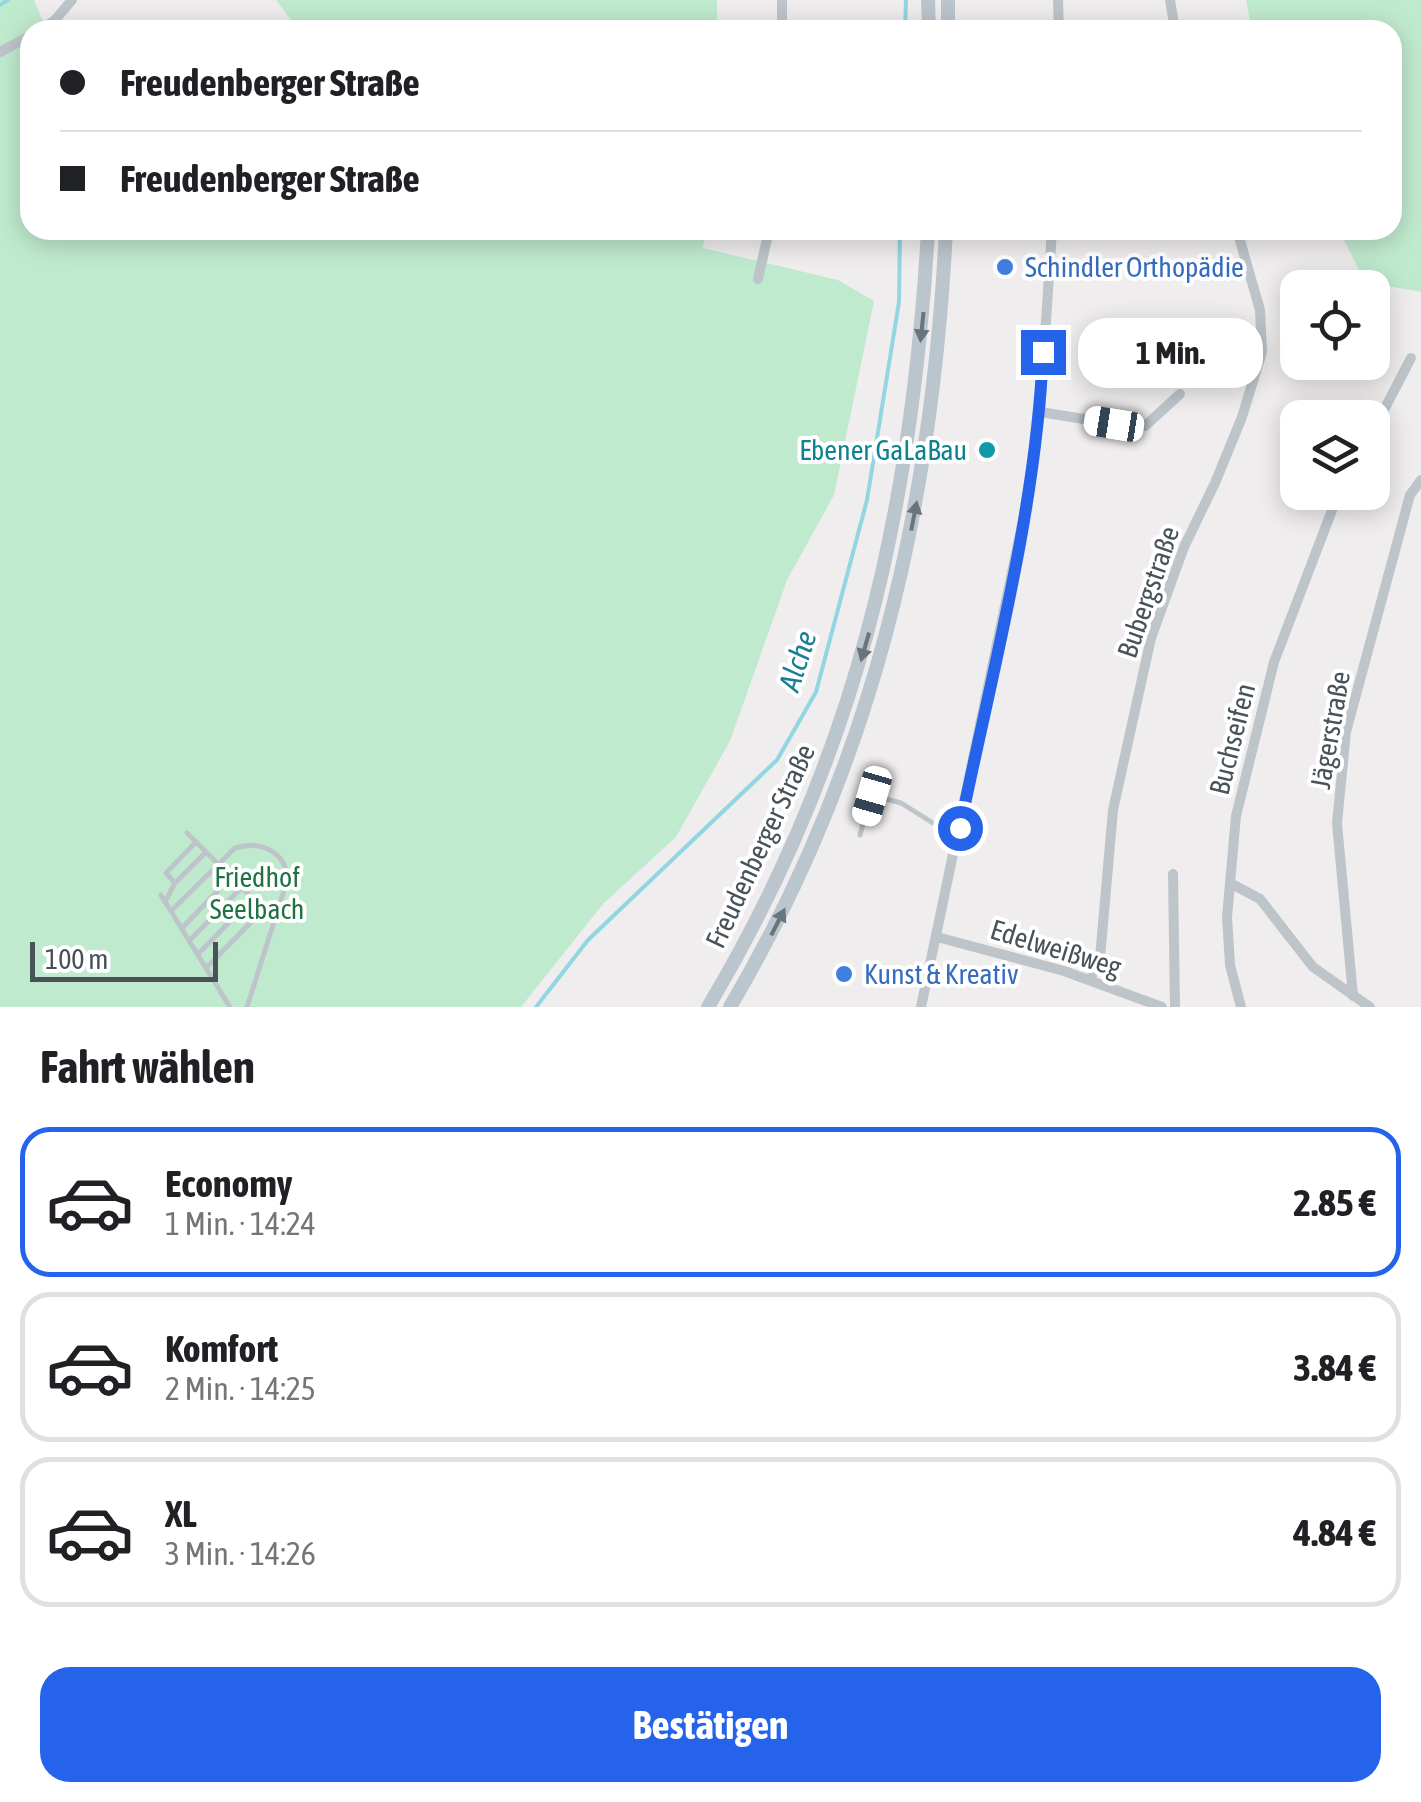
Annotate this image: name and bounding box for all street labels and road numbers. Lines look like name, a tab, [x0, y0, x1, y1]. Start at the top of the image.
street label: Bubergstraße	[1111, 522, 1185, 662]
street label: Jägerstraße	[1304, 669, 1356, 791]
street label: Buchseifen	[1203, 680, 1261, 798]
street label: Freudenberger Straße	[699, 739, 821, 953]
street label: Edelweißweg	[987, 913, 1125, 983]

